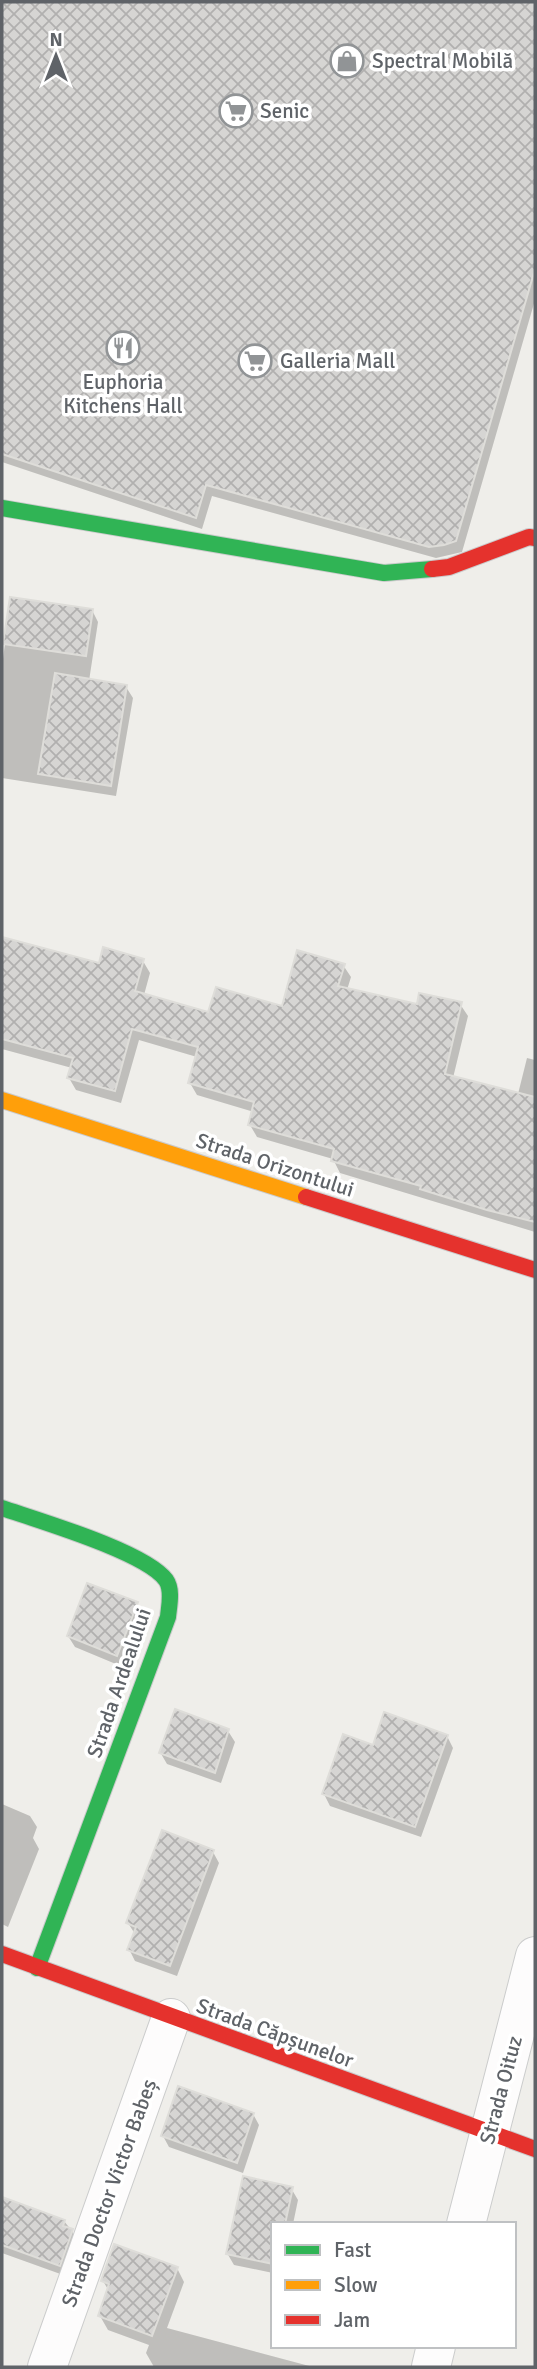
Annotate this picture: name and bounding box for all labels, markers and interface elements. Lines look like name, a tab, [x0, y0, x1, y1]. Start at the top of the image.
north arrow	[21, 21, 91, 91]
text: N	[49, 28, 63, 52]
shop icon: Spectral Mobilă	[328, 42, 366, 80]
place label: Spectral Mobilă	[372, 48, 513, 74]
supermarket icon: Senic	[217, 92, 255, 130]
place label: Senic	[260, 98, 309, 124]
restaurant icon: Euphoria Kitchens Hall	[104, 329, 142, 367]
supermarket icon: Galleria Mall	[236, 342, 274, 380]
place label: Galleria Mall	[280, 348, 395, 374]
place label: Euphoria Kitchens Hall	[63, 369, 183, 419]
street label: Strada Orizontului	[193, 1127, 357, 1203]
street label: Strada Ardealului	[81, 1605, 157, 1761]
street label: Strada Căpșunelor	[193, 1993, 357, 2074]
street label: Strada Oituz	[474, 2033, 528, 2147]
street label: Strada Doctor Victor Babeș	[56, 2075, 162, 2311]
legend	[271, 2222, 516, 2348]
text: Fast	[334, 2237, 371, 2263]
text: Slow	[334, 2272, 378, 2298]
text: Jam	[334, 2307, 370, 2333]

